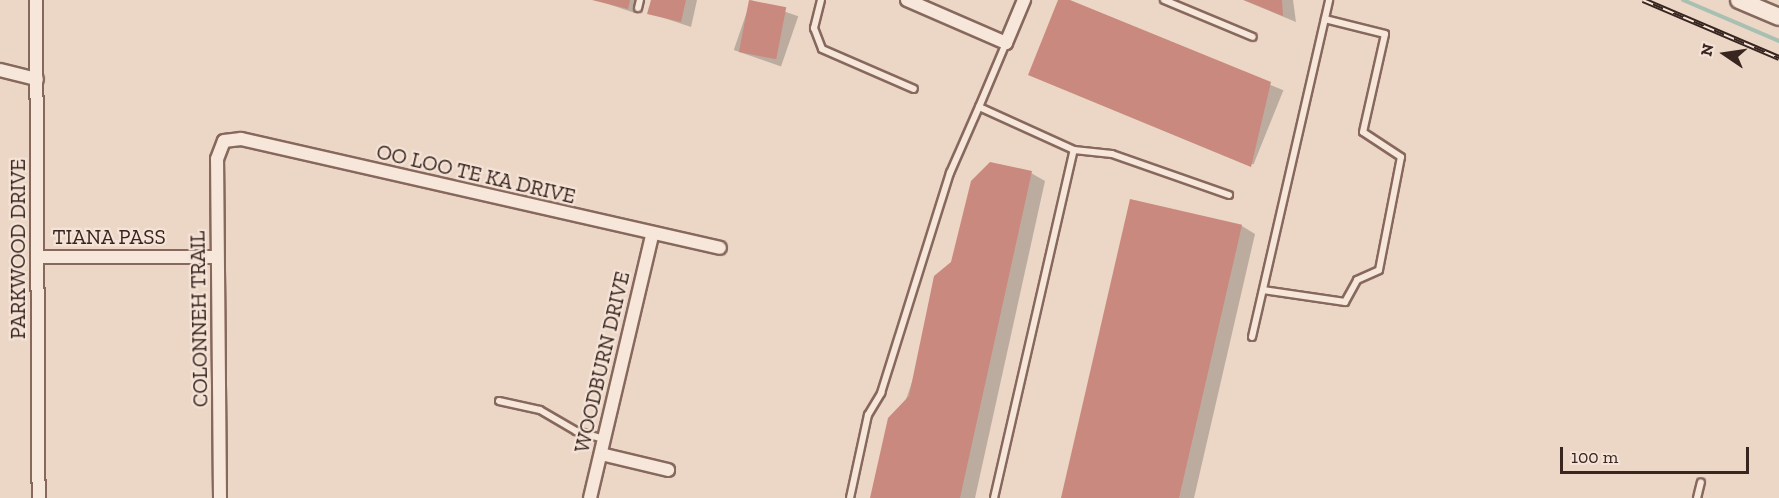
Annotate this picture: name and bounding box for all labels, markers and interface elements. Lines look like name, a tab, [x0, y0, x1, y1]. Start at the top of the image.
north arrow	[1695, 24, 1755, 84]
text: N	[1696, 42, 1718, 58]
street label: OO LOO TE KA DRIVE	[374, 139, 578, 209]
street label: PARKWOOD DRIVE	[5, 159, 31, 339]
street label: TIANA PASS	[52, 224, 166, 250]
street label: COLONNEH TRAIL	[185, 230, 213, 408]
street label: WOODBURN DRIVE	[569, 269, 635, 455]
scale bar	[1563, 435, 1752, 473]
text: 100 m	[1571, 446, 1618, 468]

